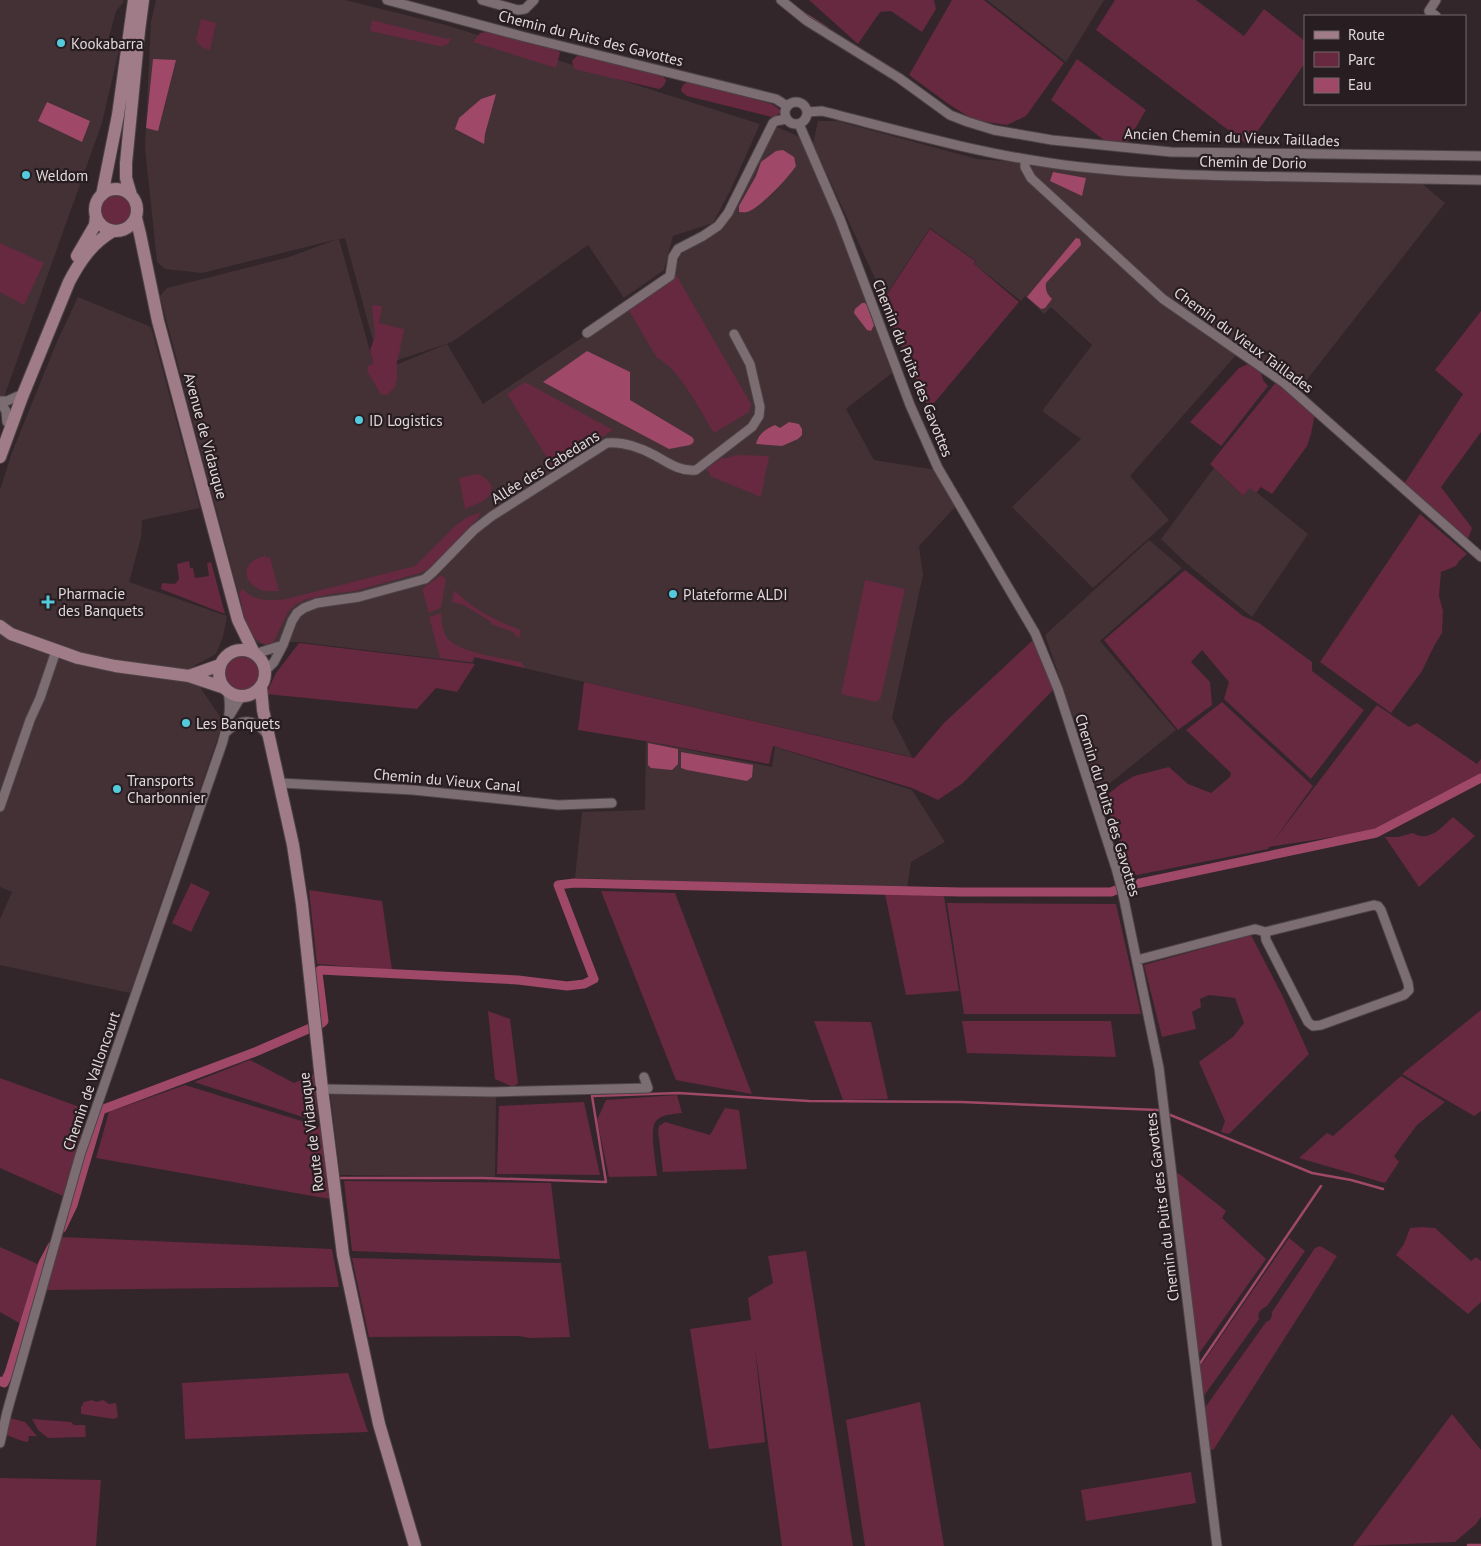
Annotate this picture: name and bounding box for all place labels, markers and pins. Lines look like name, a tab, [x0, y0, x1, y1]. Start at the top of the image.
place label: Kookabarra	[71, 34, 143, 53]
marker: Kookabarra	[55, 37, 67, 49]
place label: Weldom	[36, 166, 88, 185]
marker: Weldom	[20, 169, 32, 181]
place label: ID Logistics	[369, 411, 443, 430]
marker: ID Logistics	[353, 414, 365, 426]
place label: Pharmacie des Banquets	[58, 584, 144, 620]
place label: Plateforme ALDI	[683, 585, 788, 604]
marker: Plateforme ALDI	[667, 588, 679, 600]
marker: Pharmacie des Banquets	[42, 596, 54, 608]
place label: Les Banquets	[196, 714, 280, 733]
marker: Les Banquets	[180, 717, 192, 729]
place label: Transports Charbonnier	[127, 771, 206, 807]
marker: Transports Charbonnier	[111, 783, 123, 795]

